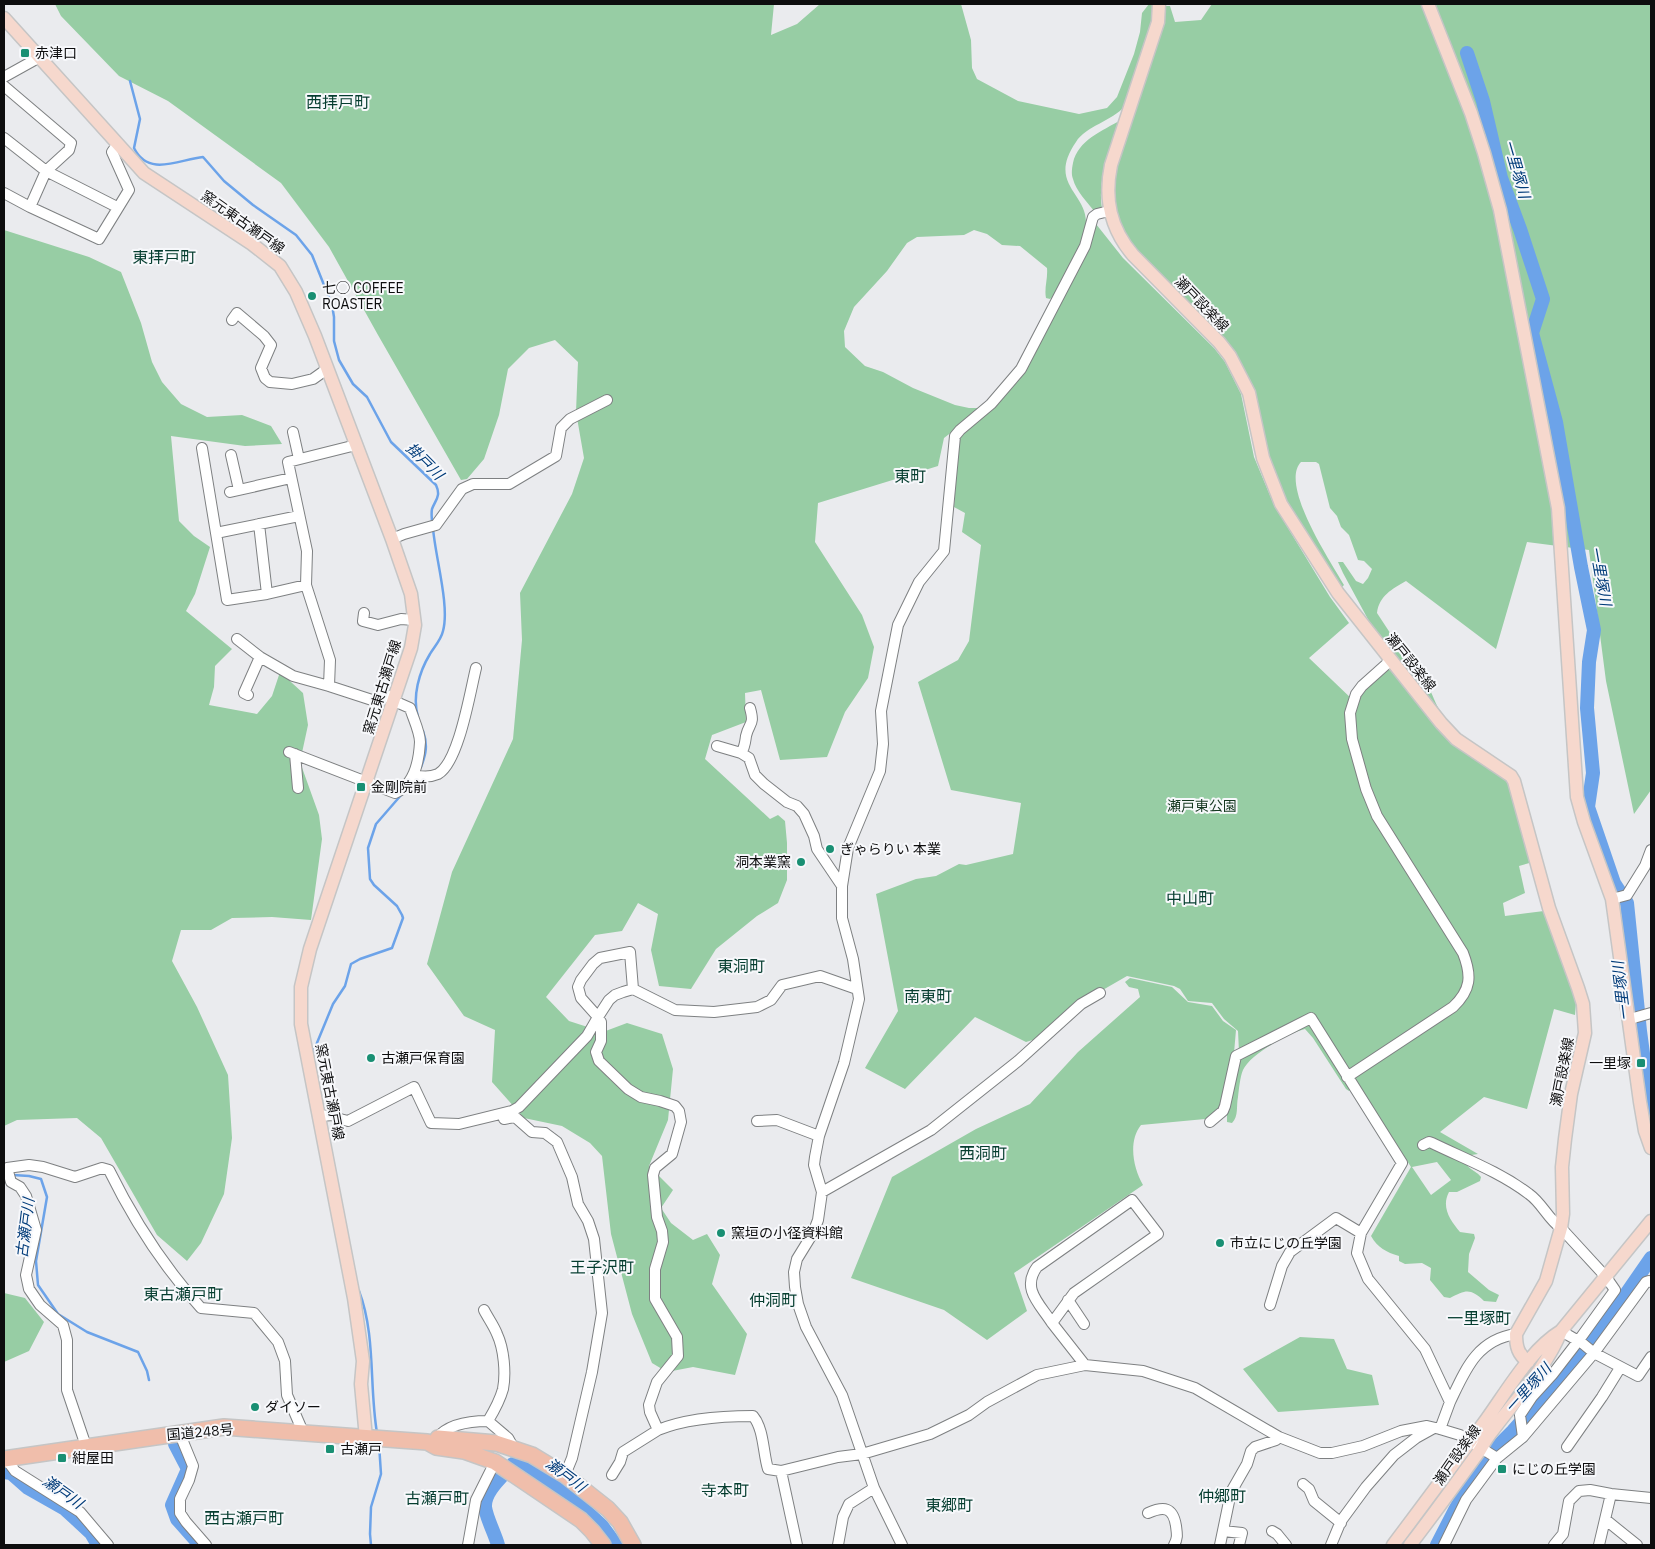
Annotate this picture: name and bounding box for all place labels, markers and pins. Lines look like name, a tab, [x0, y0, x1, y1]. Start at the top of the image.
place label: 赤津口	[35, 44, 77, 62]
marker: 赤津口	[19, 47, 31, 59]
place label: 七◯ COFFEE ROASTER	[322, 279, 404, 313]
marker: 七◯ COFFEE ROASTER	[306, 290, 318, 302]
place label: 金剛院前	[371, 778, 427, 796]
marker: 金剛院前	[355, 781, 367, 793]
place label: ぎゃらりい 本業	[840, 840, 941, 858]
marker: ぎゃらりい 本業	[824, 843, 836, 855]
place label: 洞本業窯	[735, 853, 791, 871]
marker: 洞本業窯	[795, 856, 807, 868]
place label: 古瀬戸保育園	[381, 1049, 465, 1067]
marker: 古瀬戸保育園	[365, 1052, 377, 1064]
place label: 一里塚	[1589, 1054, 1631, 1072]
marker: 一里塚	[1635, 1057, 1647, 1069]
place label: 窯垣の小径資料館	[731, 1224, 843, 1242]
marker: 窯垣の小径資料館	[715, 1227, 727, 1239]
place label: 市立にじの丘学園	[1230, 1234, 1342, 1252]
marker: 市立にじの丘学園	[1214, 1237, 1226, 1249]
place label: ダイソー	[265, 1398, 321, 1416]
marker: ダイソー	[249, 1401, 261, 1413]
place label: 古瀬戸	[340, 1440, 382, 1458]
marker: 古瀬戸	[324, 1443, 336, 1455]
place label: 紺屋田	[72, 1449, 114, 1467]
marker: 紺屋田	[56, 1452, 68, 1464]
place label: にじの丘学園	[1512, 1460, 1596, 1478]
marker: にじの丘学園	[1496, 1463, 1508, 1475]

